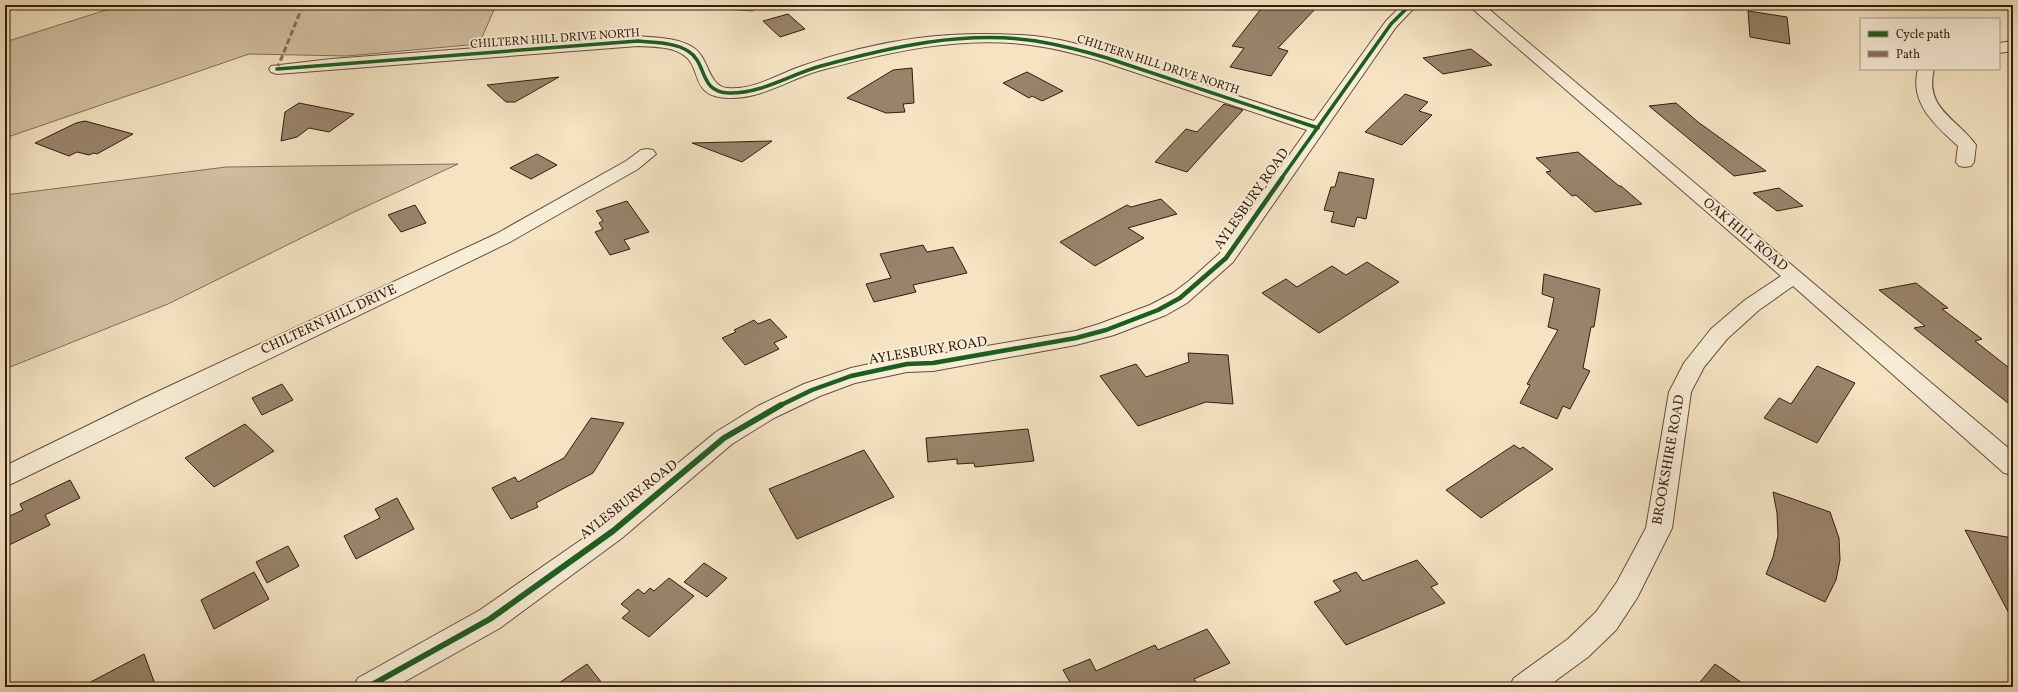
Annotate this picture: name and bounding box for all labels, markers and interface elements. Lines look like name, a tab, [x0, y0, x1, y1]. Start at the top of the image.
legend	[1860, 18, 2000, 70]
street label: CHILTERN HILL DRIVE NORTH	[470, 25, 640, 53]
text: Cycle path	[1896, 27, 1951, 43]
street label: CHILTERN HILL DRIVE NORTH	[1075, 31, 1241, 99]
text: Path	[1896, 47, 1920, 63]
street label: AYLESBURY ROAD	[1210, 145, 1294, 253]
street label: OAK HILL ROAD	[1698, 194, 1792, 276]
street label: CHILTERN HILL DRIVE	[258, 280, 400, 360]
street label: AYLESBURY ROAD	[868, 332, 988, 370]
street label: BROOKSHIRE ROAD	[1648, 393, 1690, 527]
street label: AYLESBURY ROAD	[576, 456, 682, 544]

